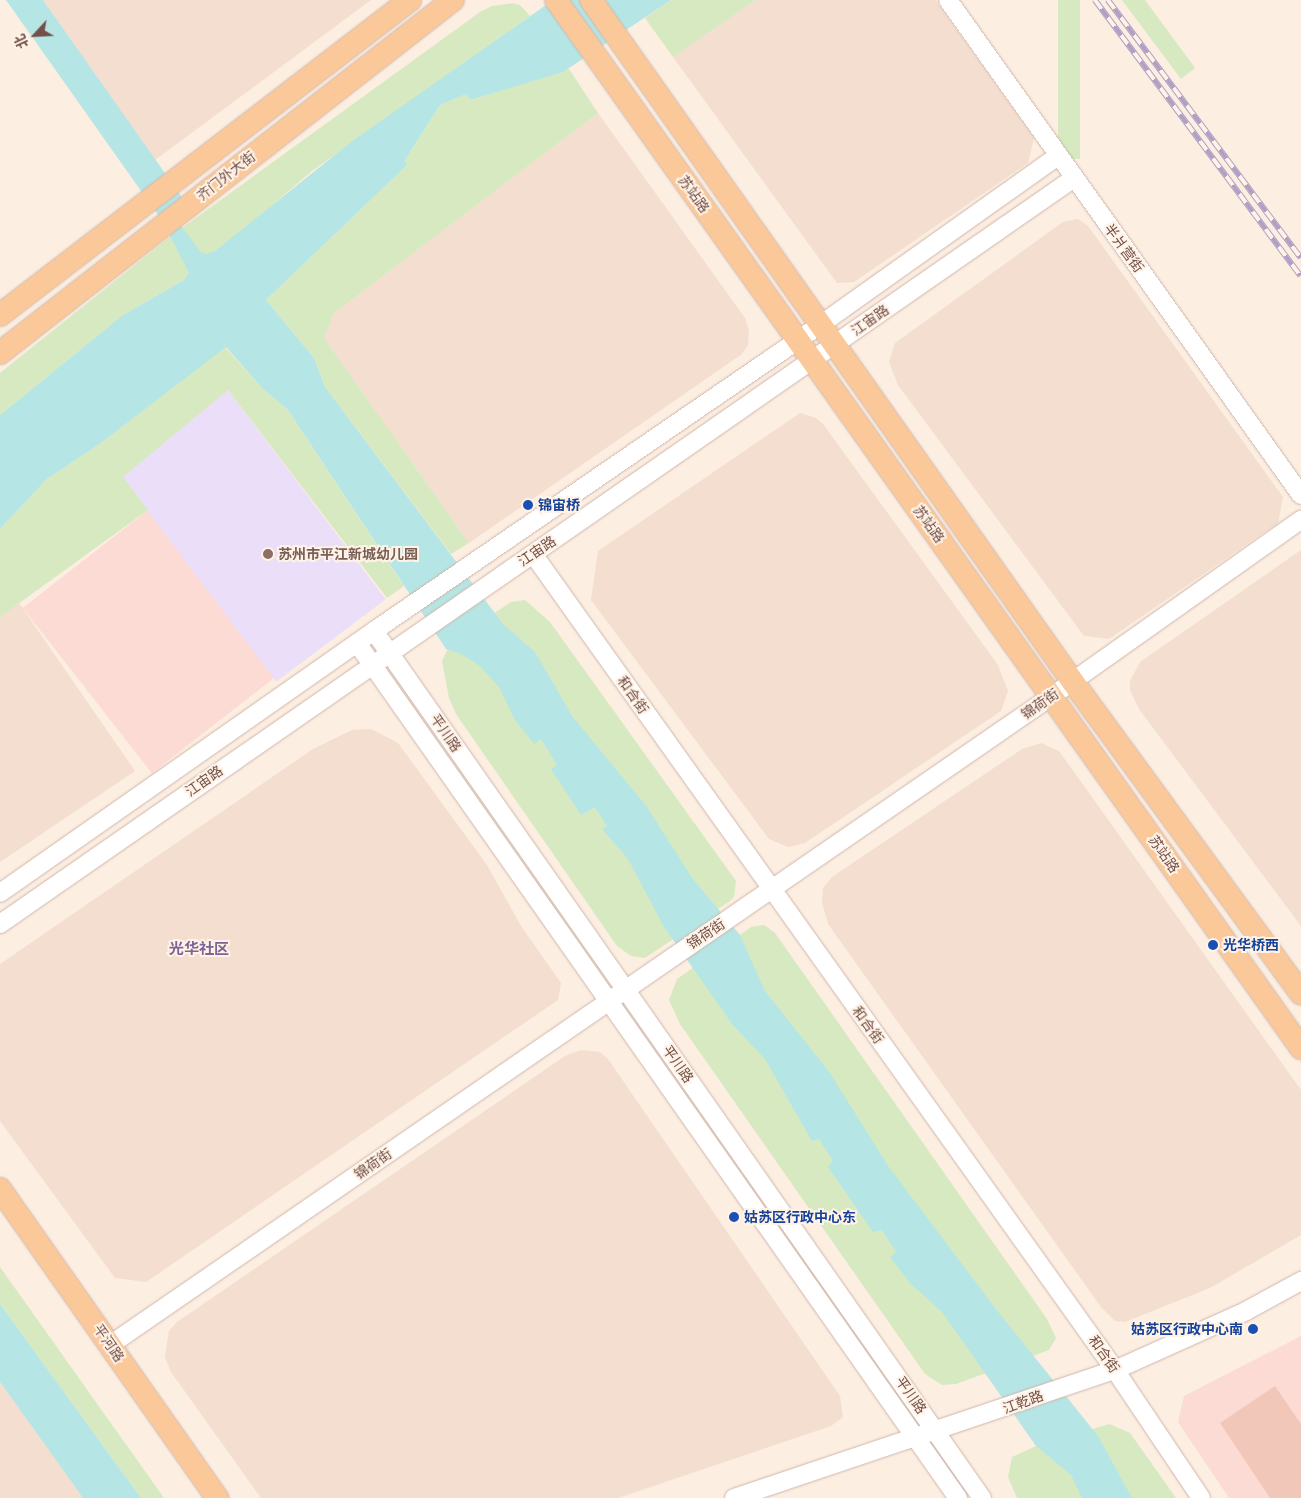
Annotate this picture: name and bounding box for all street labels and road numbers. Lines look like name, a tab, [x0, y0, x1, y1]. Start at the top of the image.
street label: 齐门外大街	[193, 148, 259, 204]
street label: 苏站路	[675, 172, 713, 216]
street label: 半爿营街	[1101, 220, 1147, 276]
street label: 江宙路	[848, 301, 892, 339]
street label: 苏站路	[910, 502, 948, 546]
street label: 江宙路	[515, 532, 559, 570]
street label: 和合街	[614, 673, 652, 717]
street label: 锦荷街	[1018, 685, 1062, 723]
street label: 平川路	[427, 711, 465, 755]
street label: 江宙路	[182, 762, 226, 800]
street label: 苏站路	[1145, 832, 1183, 876]
street label: 锦荷街	[684, 915, 728, 953]
street label: 和合街	[849, 1003, 887, 1047]
street label: 平川路	[659, 1042, 697, 1086]
street label: 锦荷街	[351, 1145, 395, 1183]
street label: 平河路	[90, 1321, 128, 1365]
street label: 和合街	[1085, 1332, 1123, 1376]
street label: 平川路	[892, 1373, 930, 1417]
street label: 江乾路	[1000, 1387, 1046, 1417]

